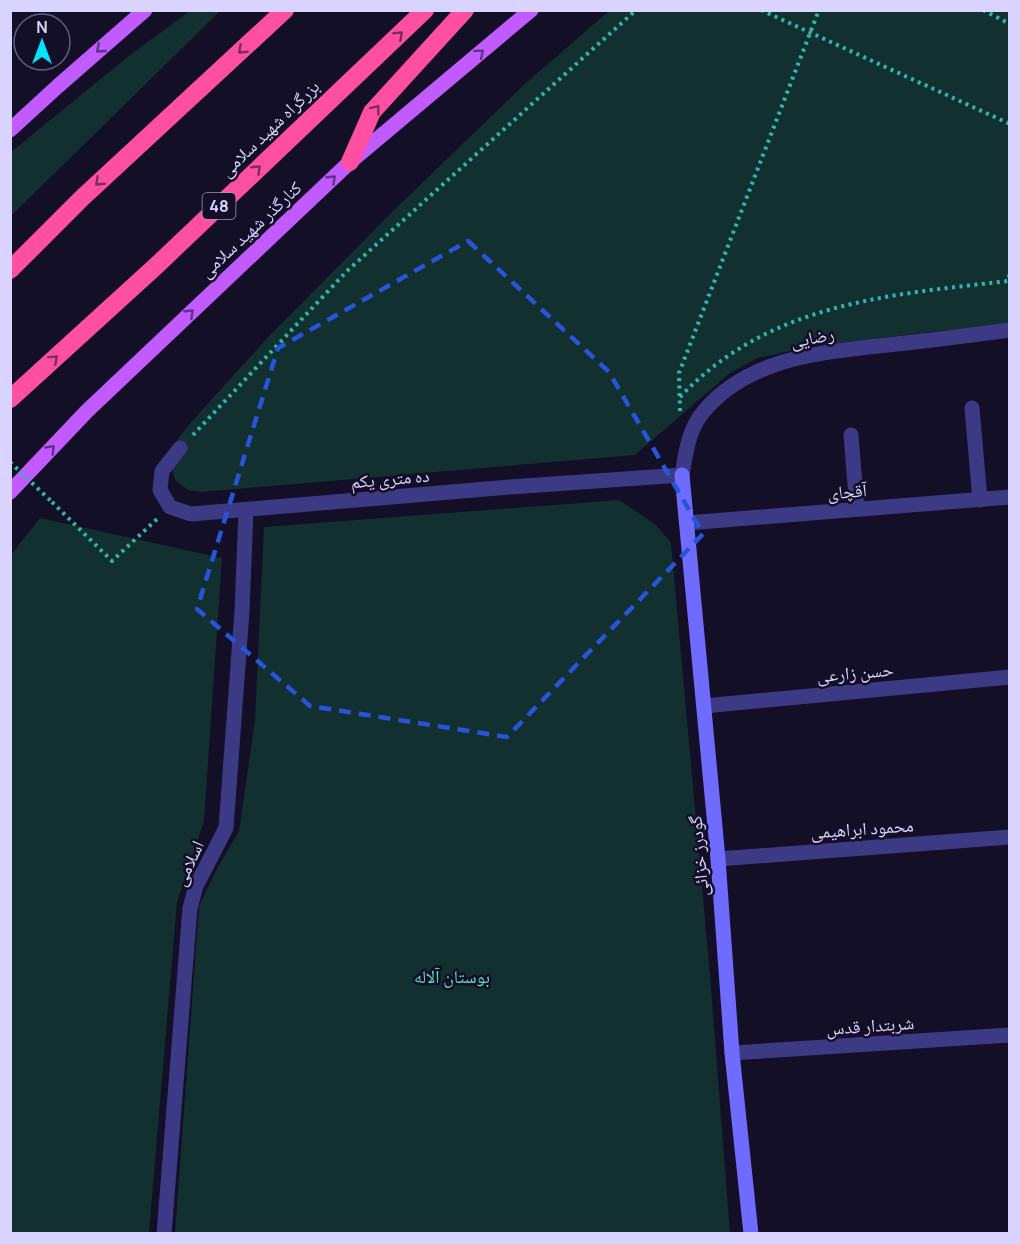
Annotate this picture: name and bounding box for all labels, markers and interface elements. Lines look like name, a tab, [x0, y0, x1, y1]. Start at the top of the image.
north arrow	[12, 12, 72, 72]
text: N	[36, 16, 48, 38]
one-way arrow	[392, 31, 403, 42]
one-way arrow	[96, 42, 107, 53]
one-way arrow	[238, 43, 249, 54]
one-way arrow	[473, 49, 484, 60]
street label: بزرگراه شهید سلامی	[214, 74, 324, 182]
one-way arrow	[368, 105, 379, 116]
one-way arrow	[250, 165, 261, 176]
one-way arrow	[95, 175, 106, 186]
street label: کنارگذر شهید سلامی	[194, 175, 307, 283]
one-way arrow	[325, 175, 335, 186]
road number: 48	[202, 193, 236, 219]
one-way arrow	[183, 310, 194, 321]
street label: رضایی	[788, 321, 836, 353]
one-way arrow	[47, 355, 58, 366]
one-way arrow	[44, 446, 55, 456]
street label: ده متری یکم	[350, 463, 430, 494]
street label: آقچای	[826, 477, 868, 505]
street label: حسن زارعی	[816, 657, 894, 687]
street label: محمود ابراهیمی	[810, 812, 914, 844]
street label: گودرز خزائی	[682, 814, 713, 897]
street label: اسلامی	[167, 836, 209, 890]
park label: بوستان آلاله	[414, 964, 490, 988]
street label: شربتدار قدس	[825, 1010, 915, 1040]

